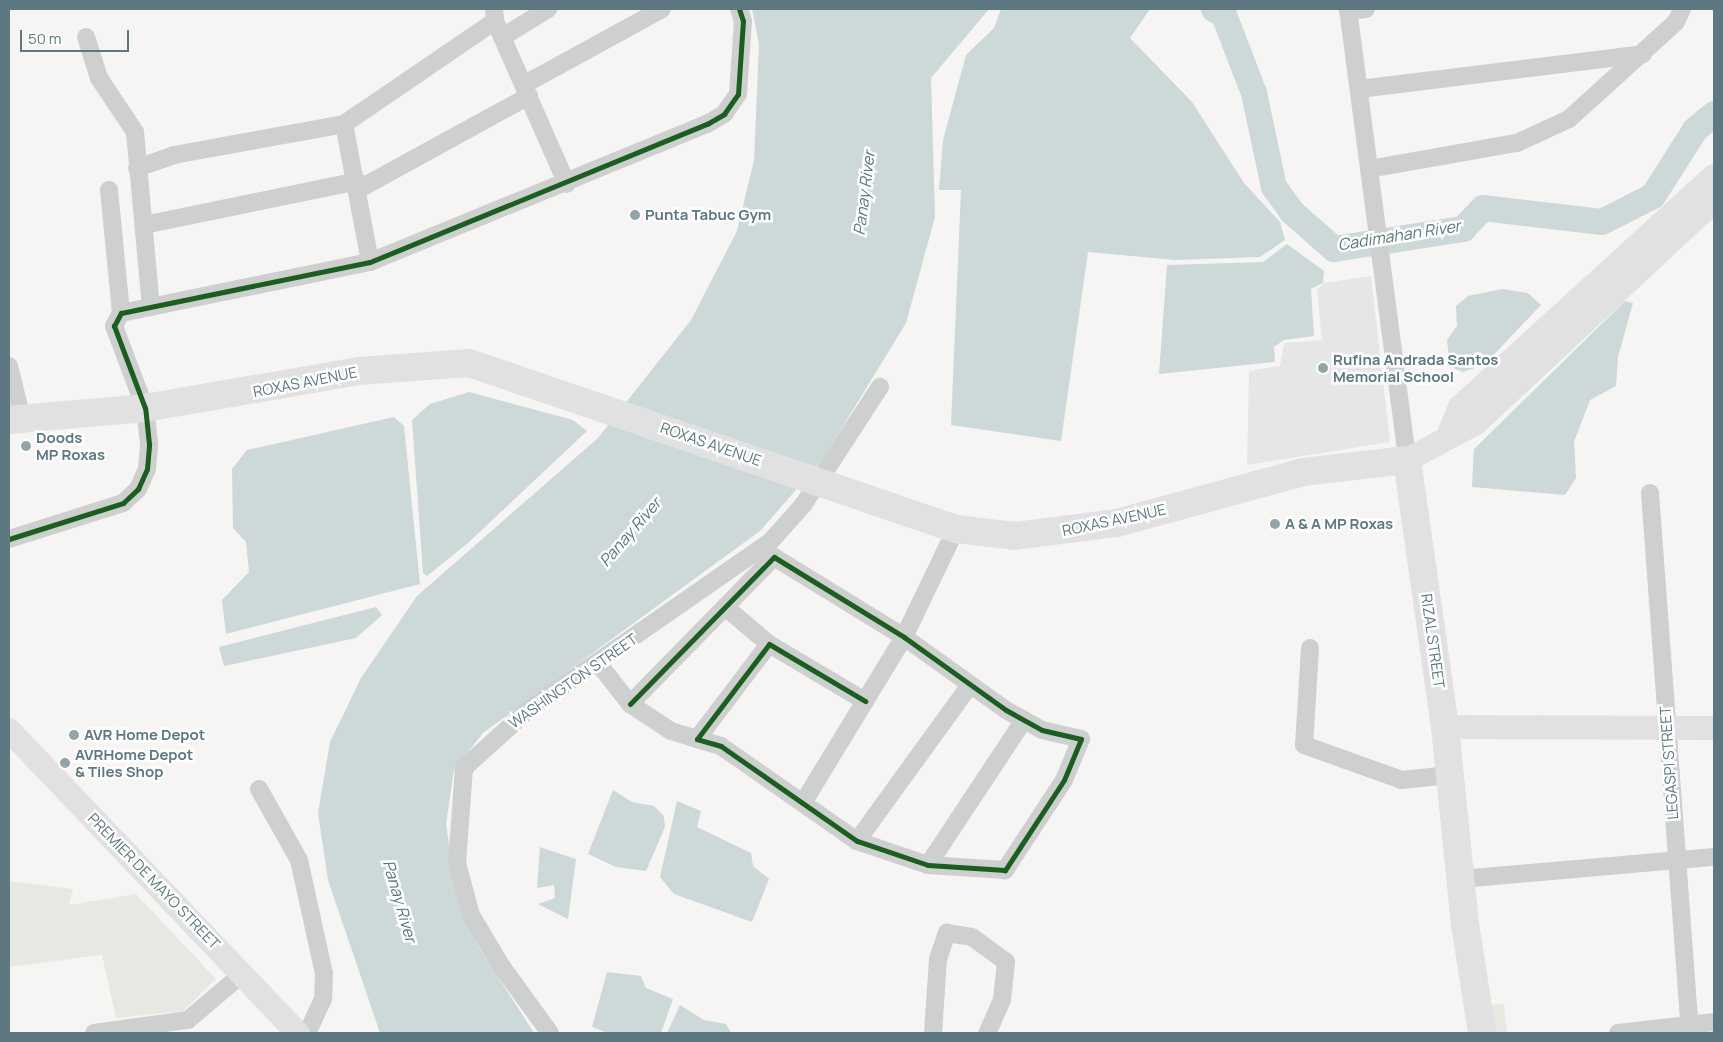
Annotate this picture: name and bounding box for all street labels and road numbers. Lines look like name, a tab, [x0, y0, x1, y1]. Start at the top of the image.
street label: ROXAS AVENUE	[252, 363, 358, 401]
street label: ROXAS AVENUE	[658, 418, 764, 470]
street label: ROXAS AVENUE	[1061, 500, 1167, 540]
street label: RIZAL STREET	[1417, 592, 1449, 690]
street label: WASHINGTON STREET	[505, 630, 641, 732]
street label: LEGASPI STREET	[1656, 706, 1682, 820]
street label: PREMIER DE MAYO STREET	[84, 809, 224, 953]

